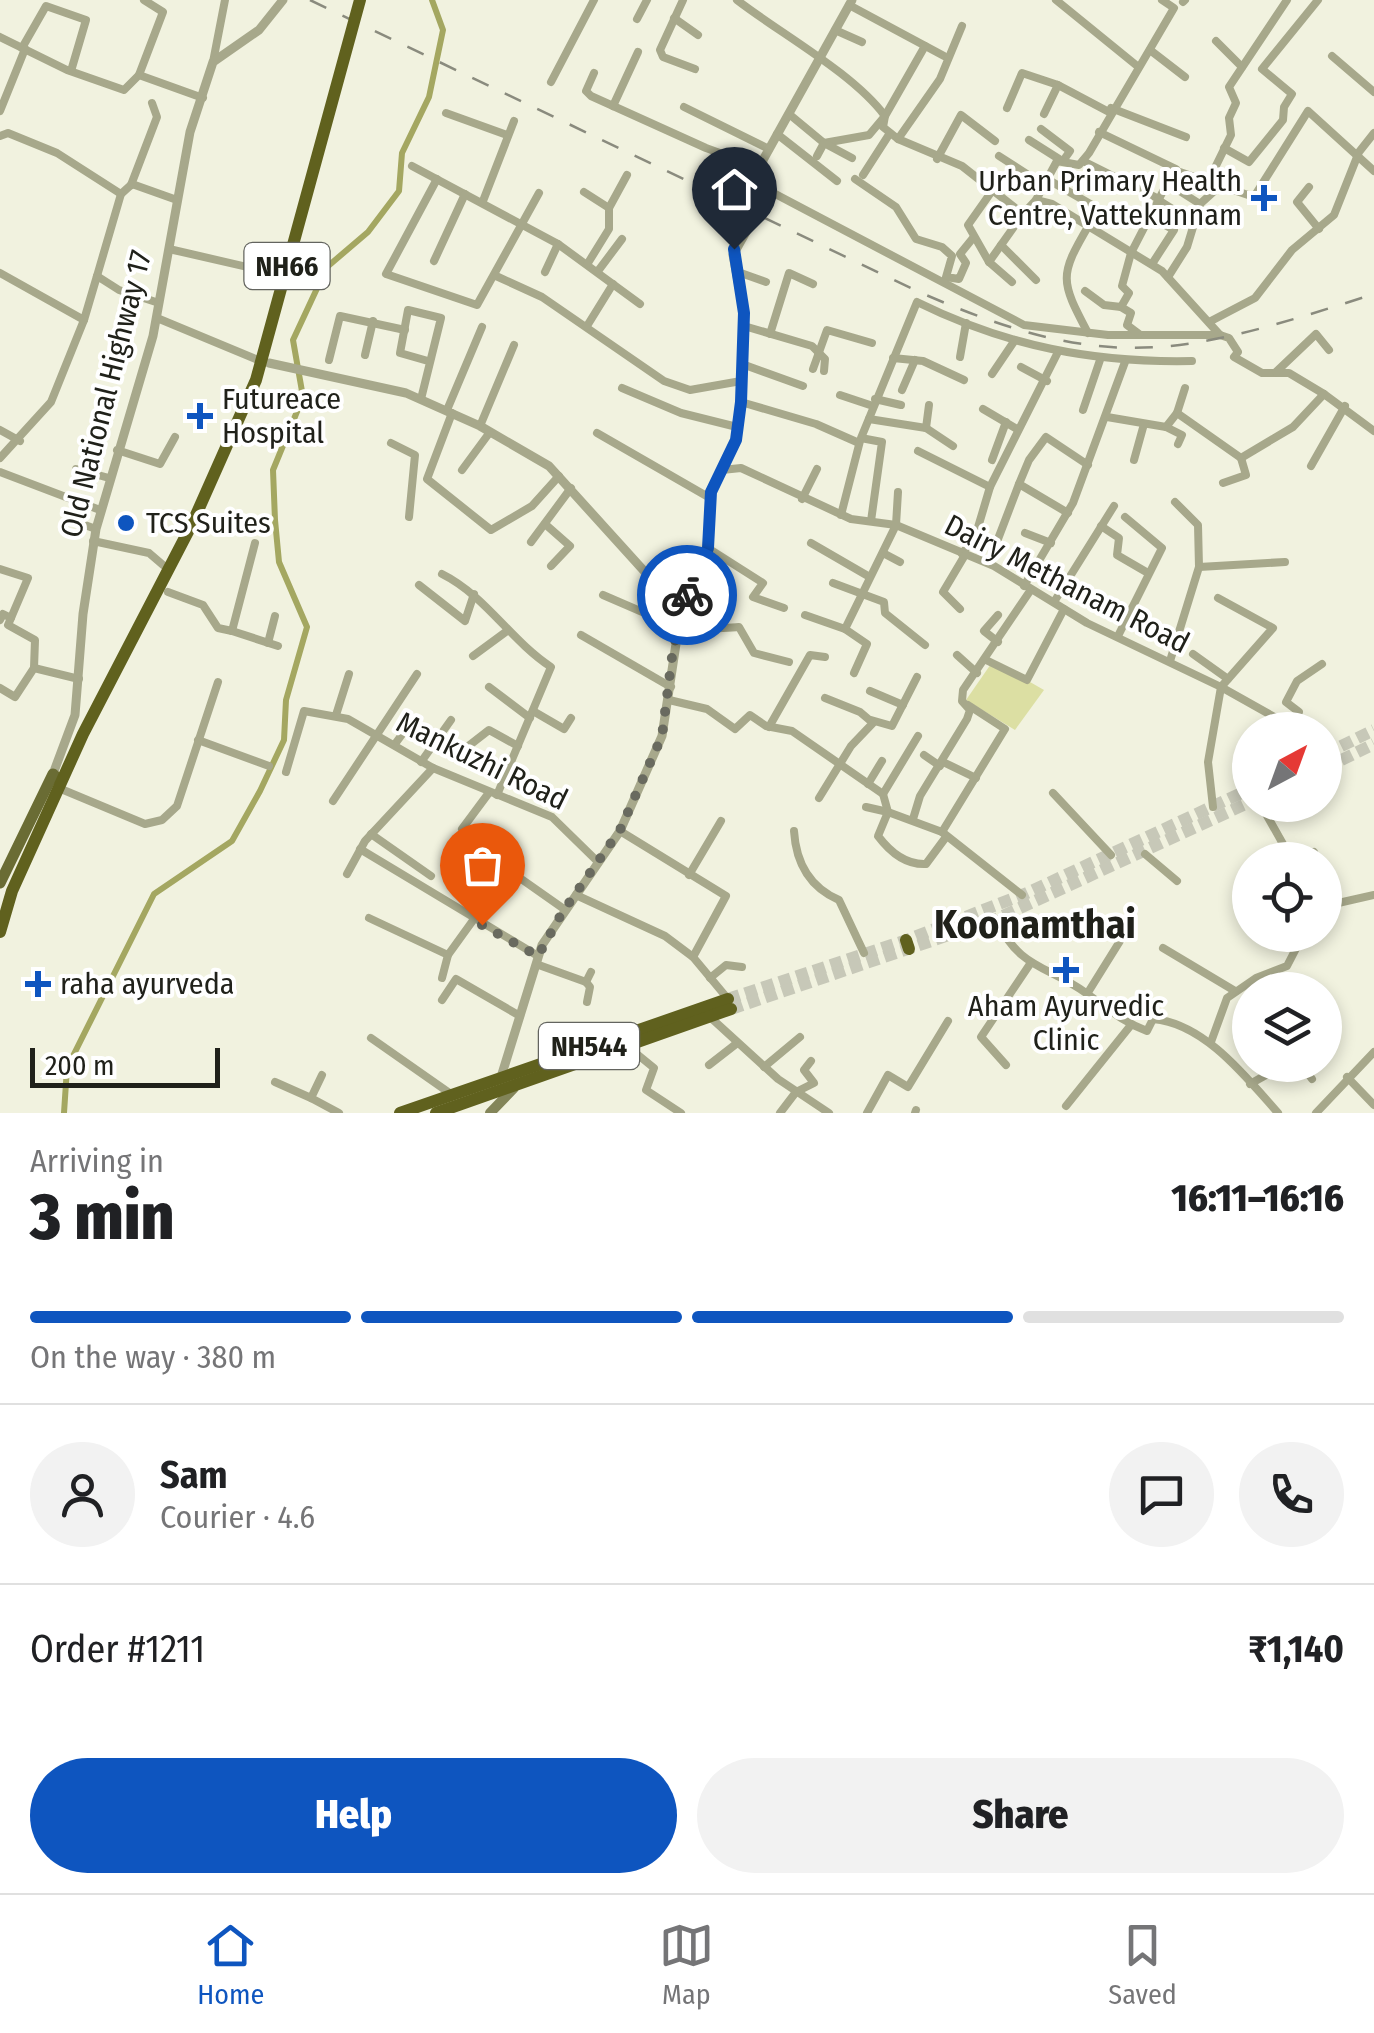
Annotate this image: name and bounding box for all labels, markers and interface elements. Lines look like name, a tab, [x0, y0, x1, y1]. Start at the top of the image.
pin	[692, 147, 777, 250]
icon: home	[707, 162, 762, 217]
place label: Urban Primary Health Centre, Vattekunnam	[978, 163, 1242, 233]
marker: Urban Primary Health Centre, Vattekunnam	[1251, 185, 1277, 211]
road number: NH66	[244, 243, 330, 289]
street label: Old National Highway 17	[53, 247, 159, 541]
place label: Futureace Hospital	[222, 381, 341, 451]
marker: Futureace Hospital	[187, 403, 213, 429]
place label: TCS Suites	[146, 505, 271, 541]
street label: Dairy Methanam Road	[939, 507, 1195, 661]
marker: TCS Suites	[115, 512, 137, 534]
courier	[637, 545, 737, 645]
icon: bike	[660, 568, 715, 623]
street label: Mankuzhi Road	[391, 704, 573, 818]
north arrow	[1232, 712, 1342, 822]
map controls	[1232, 712, 1342, 1082]
pin	[440, 823, 525, 926]
icon: bag	[455, 838, 510, 893]
button: locate	[1232, 842, 1342, 952]
district label: Koonamthai	[934, 901, 1136, 949]
marker: Aham Ayurvedic Clinic	[1053, 957, 1079, 983]
place label: raha ayurveda	[60, 966, 234, 1002]
marker: raha ayurveda	[25, 971, 51, 997]
button: layers	[1232, 972, 1342, 1082]
place label: Aham Ayurvedic Clinic	[968, 988, 1164, 1058]
road number: NH544	[539, 1023, 639, 1069]
scale bar	[30, 1043, 220, 1088]
text: 200 m	[45, 1049, 115, 1082]
text: Arriving in	[30, 1142, 164, 1180]
text: 16:11–16:16	[1171, 1175, 1344, 1221]
text: 3 min	[30, 1178, 175, 1256]
text: On the way · 380 m	[30, 1338, 276, 1376]
button: person	[30, 1442, 135, 1547]
button: chat	[1109, 1442, 1214, 1547]
button: phone	[1239, 1442, 1344, 1547]
text: Sam	[160, 1452, 228, 1498]
text: Courier · 4.6	[160, 1498, 315, 1536]
text: Order #1211	[30, 1626, 205, 1672]
text: ₹1,140	[1248, 1626, 1344, 1672]
button: Help	[30, 1758, 677, 1873]
button: Share	[697, 1758, 1344, 1873]
tab: Home	[197, 1918, 264, 2011]
tab: Map	[659, 1918, 714, 2011]
tab: Saved	[1108, 1918, 1177, 2011]

